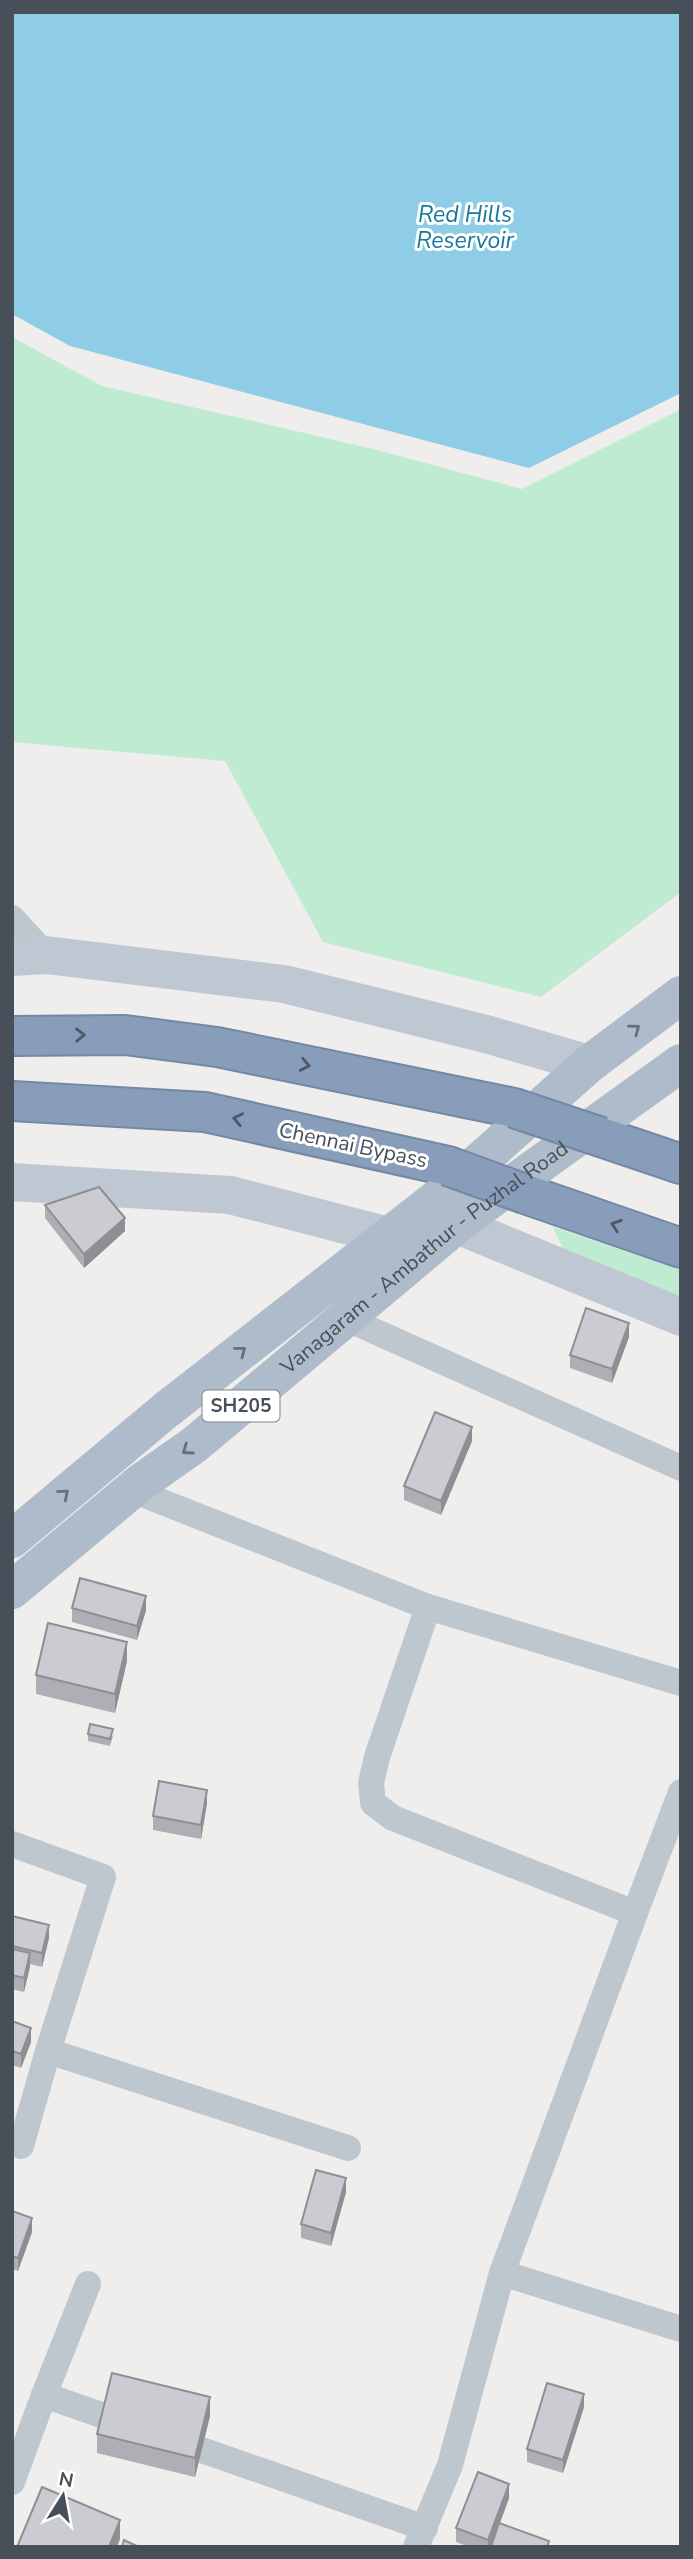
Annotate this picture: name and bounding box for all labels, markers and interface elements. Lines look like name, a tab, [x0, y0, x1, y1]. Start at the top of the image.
water label: Red Hills Reservoir	[416, 199, 515, 256]
one-way arrow	[627, 1025, 640, 1038]
one-way arrow	[76, 1027, 86, 1043]
one-way arrow	[299, 1056, 311, 1071]
one-way arrow	[232, 1113, 244, 1128]
street label: Chennai Bypass	[276, 1116, 430, 1174]
street label: Vanagaram - Ambathur - Puzhal Road	[274, 1134, 574, 1381]
one-way arrow	[611, 1219, 623, 1233]
one-way arrow	[233, 1347, 246, 1359]
road number: SH205	[202, 1390, 280, 1422]
one-way arrow	[182, 1442, 195, 1454]
one-way arrow	[56, 1490, 69, 1502]
north arrow	[28, 2461, 98, 2531]
text: N	[57, 2466, 76, 2494]

